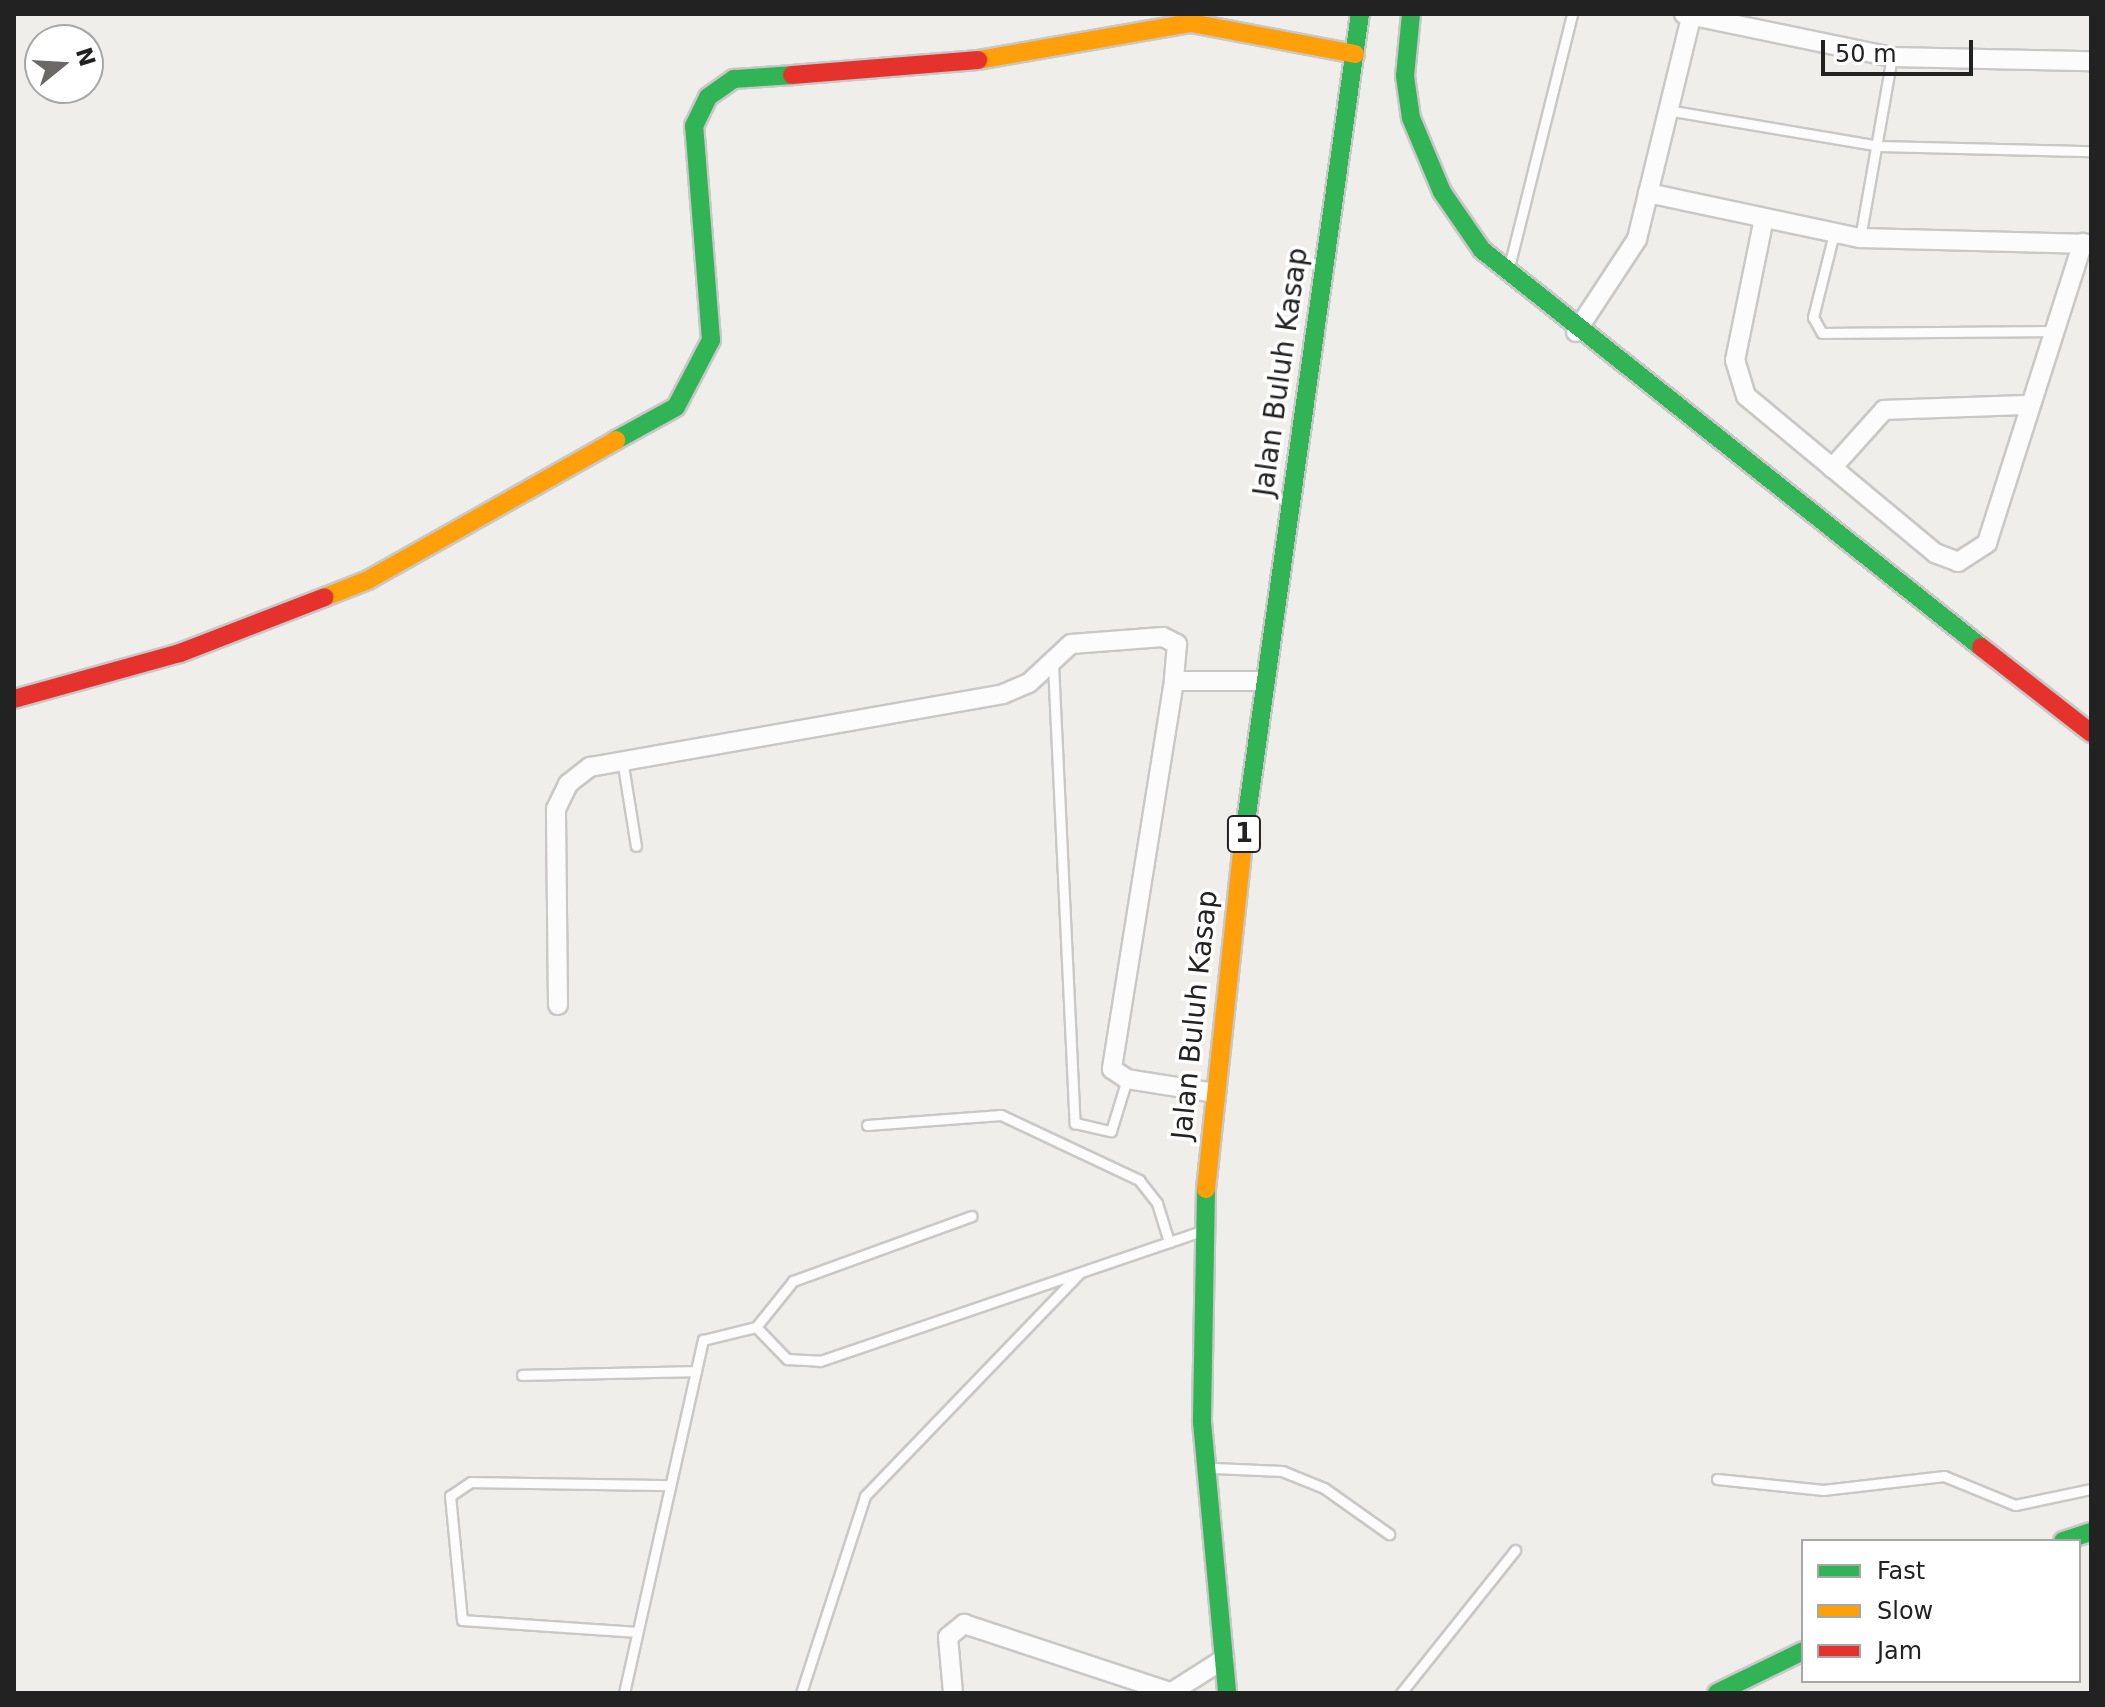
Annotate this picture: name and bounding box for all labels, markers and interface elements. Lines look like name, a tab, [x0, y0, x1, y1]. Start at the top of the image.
north arrow	[24, 24, 104, 104]
scale bar	[1825, 24, 1977, 74]
text: 50 m	[1835, 40, 1897, 68]
text: N	[71, 44, 100, 70]
street label: Jalan Buluh Kasap	[1247, 246, 1315, 498]
road number: 1	[1226, 812, 1262, 856]
street label: Jalan Buluh Kasap	[1165, 889, 1225, 1141]
legend	[1801, 1539, 2081, 1683]
text: Fast	[1877, 1557, 1925, 1585]
text: Slow	[1877, 1597, 1933, 1625]
text: Jam	[1877, 1637, 1922, 1665]

